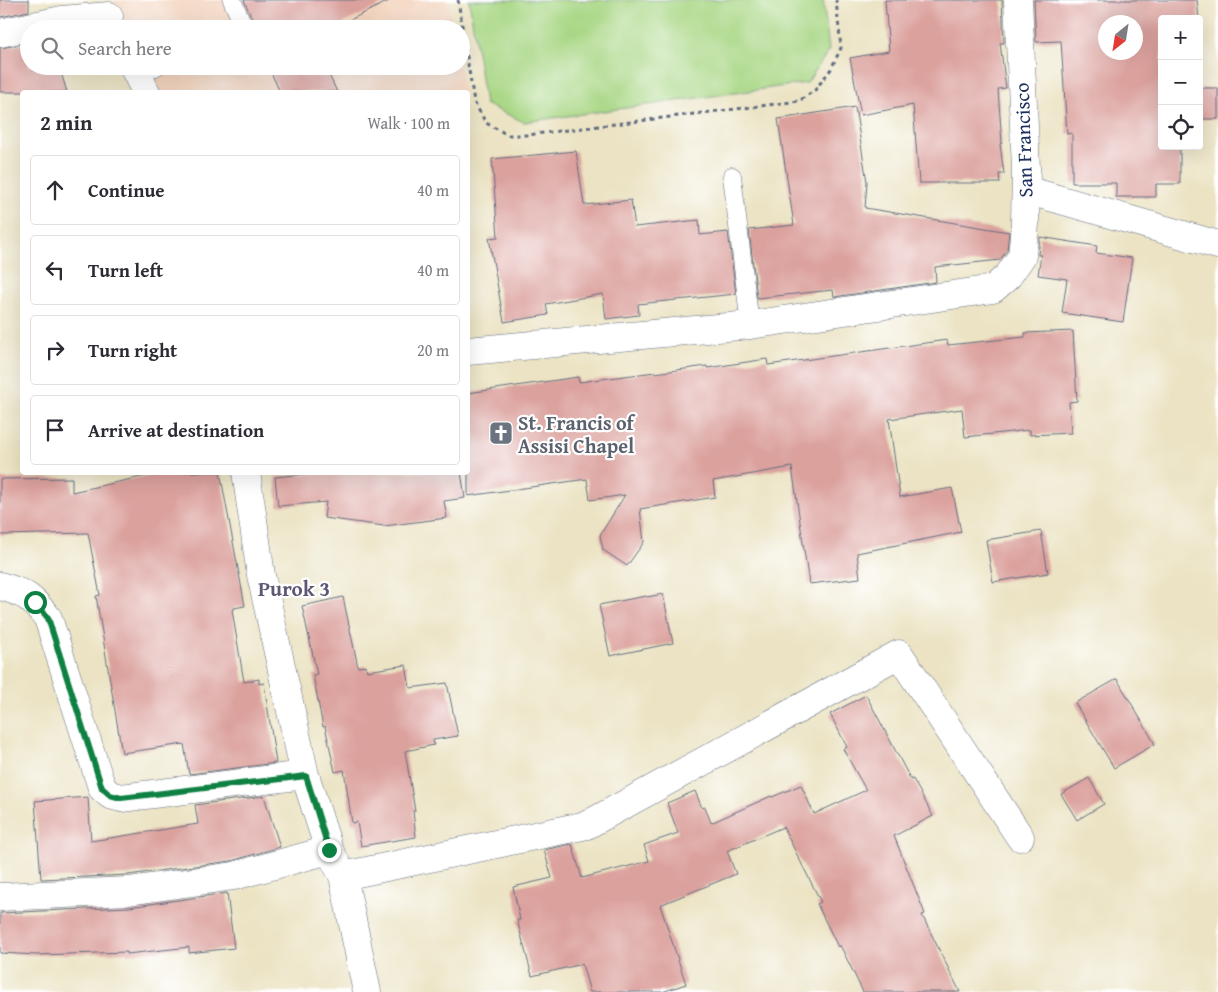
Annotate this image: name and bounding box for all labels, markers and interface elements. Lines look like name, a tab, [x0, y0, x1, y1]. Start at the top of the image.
north arrow	[1098, 15, 1143, 60]
map controls	[1158, 15, 1203, 150]
button: +	[1158, 15, 1203, 60]
search box	[20, 20, 470, 75]
icon: search	[38, 34, 66, 62]
text: Search here	[78, 34, 172, 62]
button: −	[1158, 60, 1203, 105]
street label: San Francisco	[1007, 82, 1039, 198]
button: locate	[1158, 105, 1203, 150]
text: 2 min	[40, 107, 92, 138]
text: Walk · 100 m	[367, 111, 450, 135]
icon: ahead	[41, 176, 69, 204]
text: Continue	[88, 176, 165, 204]
text: 40 m	[417, 178, 449, 202]
icon: left	[41, 256, 69, 284]
text: Turn left	[88, 256, 163, 284]
text: 40 m	[417, 258, 449, 282]
icon: right	[41, 336, 69, 364]
text: Turn right	[88, 336, 177, 364]
text: 20 m	[417, 338, 449, 362]
place label: St. Francis of Assisi Chapel	[518, 408, 636, 460]
icon: arrive	[41, 416, 69, 444]
text: Arrive at destination	[88, 416, 264, 444]
church icon: St. Francis of Assisi Chapel	[488, 420, 514, 446]
district label: Purok 3	[258, 573, 330, 604]
route start	[24, 591, 47, 614]
route end	[318, 839, 341, 862]

